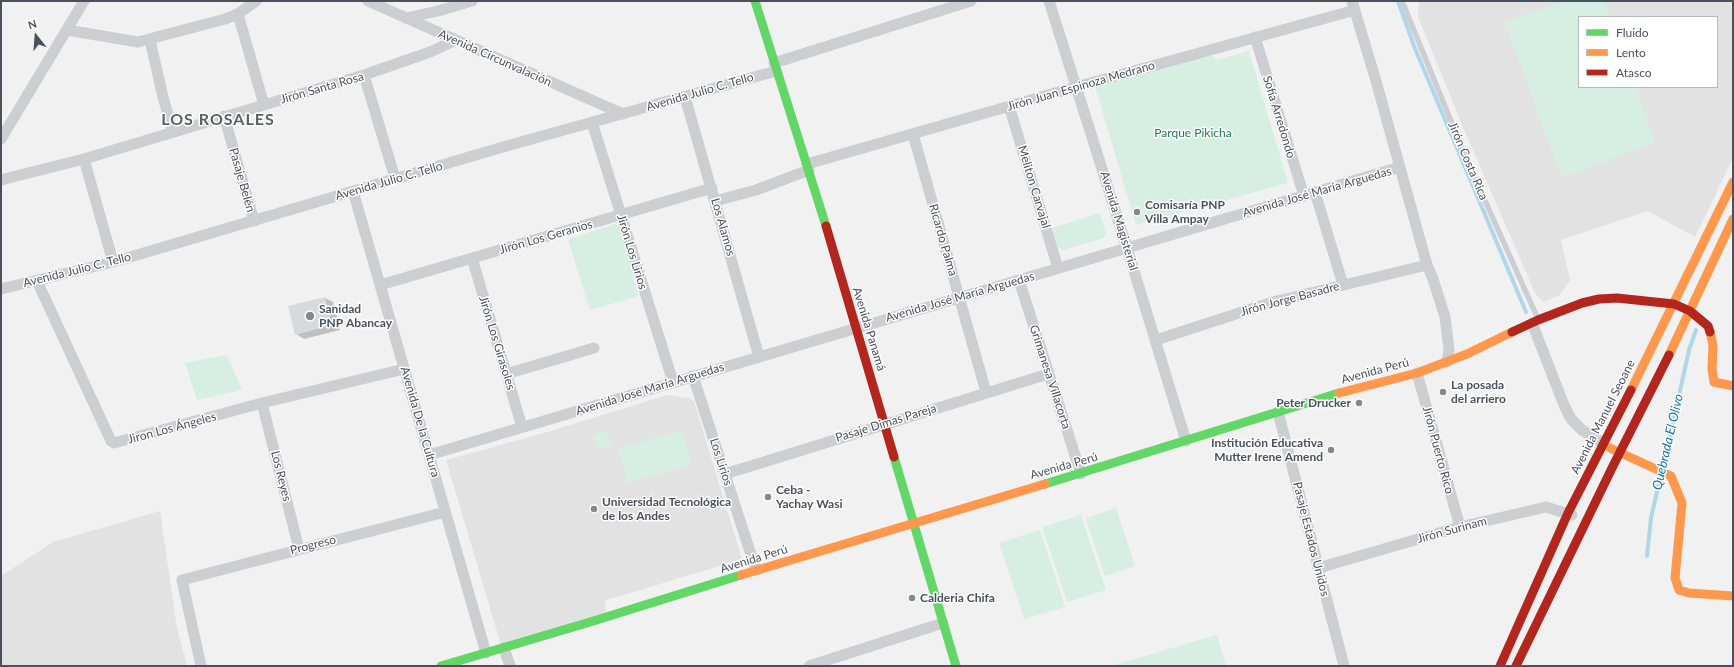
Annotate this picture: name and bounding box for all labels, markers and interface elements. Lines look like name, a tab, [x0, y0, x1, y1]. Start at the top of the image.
north arrow	[16, 16, 56, 56]
legend	[1578, 16, 1718, 88]
text: N	[26, 17, 38, 32]
text: Fluido	[1616, 25, 1649, 40]
street label: Avenida Circunvalación	[436, 27, 554, 89]
text: Lento	[1616, 45, 1646, 60]
street label: Jirón Juan Espinoza Medrano	[1005, 58, 1157, 114]
text: Atasco	[1616, 65, 1652, 80]
street label: Jirón Santa Rosa	[279, 69, 365, 107]
street label: Avenida Julio C. Tello	[645, 70, 755, 114]
street label: Sofía Arredondo	[1260, 74, 1298, 160]
district label: LOS ROSALES	[161, 110, 275, 130]
street label: Jirón Costa Rica	[1445, 120, 1491, 202]
park label: Parque Pikicha	[1154, 126, 1232, 140]
street label: Meliton Carvajal	[1015, 144, 1053, 230]
street label: Pasaje Belén	[226, 146, 258, 214]
street label: Avenida Julio C. Tello	[334, 159, 444, 203]
street label: Avenida José María Arguedas	[1241, 164, 1393, 220]
street label: Avenida Magisterial	[1097, 170, 1141, 272]
street label: Los Alamos	[708, 196, 738, 258]
place label: Comisaría PNP Villa Ampay	[1145, 198, 1225, 226]
street label: Ricardo Palma	[926, 202, 960, 278]
marker: Comisaría PNP Villa Ampay	[1132, 207, 1142, 217]
street label: Jirón Los Lirios	[614, 213, 650, 291]
street label: Jirón Los Geranios	[498, 217, 594, 257]
street label: Avenida Julio C. Tello	[21, 250, 133, 290]
street label: Avenida José María Arguedas	[884, 269, 1036, 325]
street label: Jirón Jorge Basadre	[1239, 279, 1341, 319]
street label: Avenida Panamá	[849, 285, 889, 373]
street label: Jirón Los Girasoles	[476, 294, 518, 392]
place label: Sanidad PNP Abancay	[319, 302, 392, 330]
marker: Sanidad PNP Abancay	[304, 310, 316, 322]
street label: Grimanesa Villacorta	[1026, 323, 1074, 431]
street label: Avenida Perú	[1340, 355, 1410, 387]
street label: Avenida Manuel Seoane	[1568, 357, 1638, 477]
street label: Avenida José María Arguedas	[574, 360, 726, 418]
street label: Avenida De la Cultura	[397, 365, 443, 479]
place label: La posada del arriero	[1451, 378, 1506, 406]
marker: La posada del arriero	[1438, 387, 1448, 397]
water label: Quebrada El Olivo	[1649, 392, 1687, 492]
place label: Peter Drucker	[1276, 396, 1351, 410]
marker: Peter Drucker	[1354, 398, 1364, 408]
street label: Pasaje Dimas Pareja	[834, 401, 938, 445]
street label: Jirón Puerto Rico	[1419, 405, 1457, 495]
street label: Jiron Los Ángeles	[126, 409, 218, 447]
street label: Los Lirios	[707, 436, 735, 488]
place label: Institución Educativa Mutter Irene Amend	[1211, 436, 1323, 464]
marker: Institución Educativa Mutter Irene Amend	[1326, 445, 1336, 455]
street label: Los Reyes	[268, 449, 294, 503]
street label: Avenida Perú	[1029, 449, 1099, 483]
street label: Pasaje Estados Unidos	[1290, 480, 1332, 598]
place label: Ceba - Yachay Wasi	[776, 483, 843, 511]
marker: Ceba - Yachay Wasi	[763, 492, 773, 502]
place label: Universidad Tecnológica de los Andes	[602, 495, 731, 523]
marker: Universidad Tecnológica de los Andes	[589, 504, 599, 514]
street label: Jirón Surinam	[1416, 514, 1488, 546]
street label: Progreso	[289, 532, 337, 558]
street label: Avenida Perú	[719, 542, 789, 576]
place label: Calderia Chifa	[920, 591, 995, 605]
marker: Calderia Chifa	[907, 593, 917, 603]

